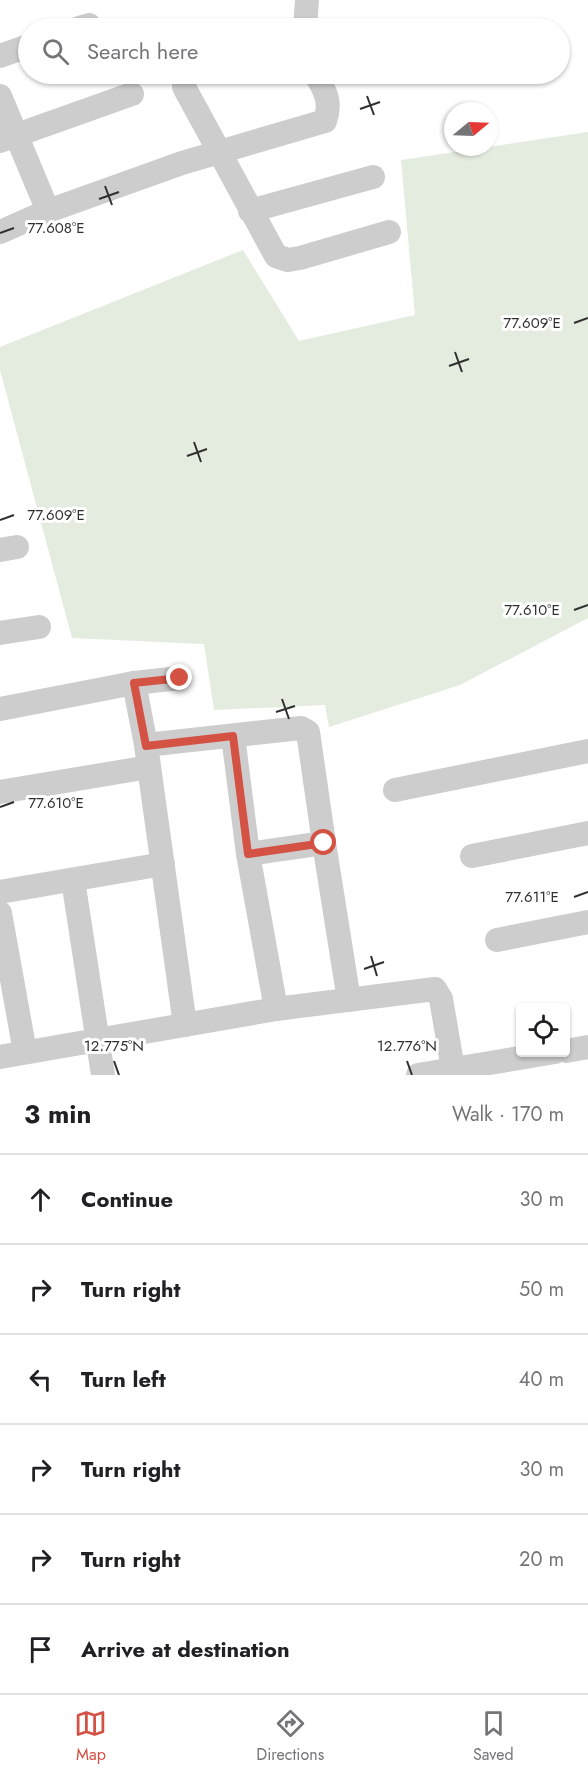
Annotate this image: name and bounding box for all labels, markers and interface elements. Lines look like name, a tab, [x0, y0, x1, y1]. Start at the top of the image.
search box	[18, 18, 570, 84]
icon: search	[39, 35, 72, 68]
text: Search here	[87, 35, 198, 67]
north arrow	[444, 102, 498, 156]
text: 77.608°E	[27, 217, 85, 239]
text: 77.609°E	[503, 312, 561, 334]
text: 77.609°E	[27, 504, 85, 526]
text: 77.610°E	[504, 599, 560, 621]
route end	[166, 664, 192, 690]
text: 77.610°E	[28, 792, 84, 814]
route start	[310, 829, 336, 855]
text: 77.611°E	[505, 886, 559, 908]
map controls	[516, 1003, 570, 1057]
button: locate	[516, 1003, 570, 1057]
text: 12.775°N	[84, 1035, 144, 1057]
text: 12.776°N	[377, 1035, 437, 1057]
text: 3 min	[24, 1095, 91, 1133]
text: Walk · 170 m	[452, 1100, 564, 1129]
icon: ahead	[24, 1183, 57, 1216]
text: Continue	[81, 1183, 173, 1215]
text: 30 m	[519, 1185, 564, 1214]
icon: right	[24, 1273, 57, 1306]
text: Turn right	[81, 1273, 181, 1305]
text: 50 m	[519, 1275, 564, 1304]
icon: left	[24, 1363, 57, 1396]
text: Turn left	[81, 1363, 166, 1395]
text: 40 m	[519, 1365, 564, 1394]
icon: right	[24, 1453, 57, 1486]
text: Turn right	[81, 1453, 181, 1485]
text: 30 m	[519, 1455, 564, 1484]
icon: right	[24, 1543, 57, 1576]
text: Turn right	[81, 1543, 181, 1575]
text: 20 m	[519, 1545, 564, 1574]
icon: arrive	[24, 1633, 57, 1666]
text: Arrive at destination	[81, 1633, 290, 1665]
tab: Map	[74, 1707, 107, 1766]
tab: Directions	[256, 1707, 324, 1766]
tab: Saved	[473, 1707, 514, 1766]

